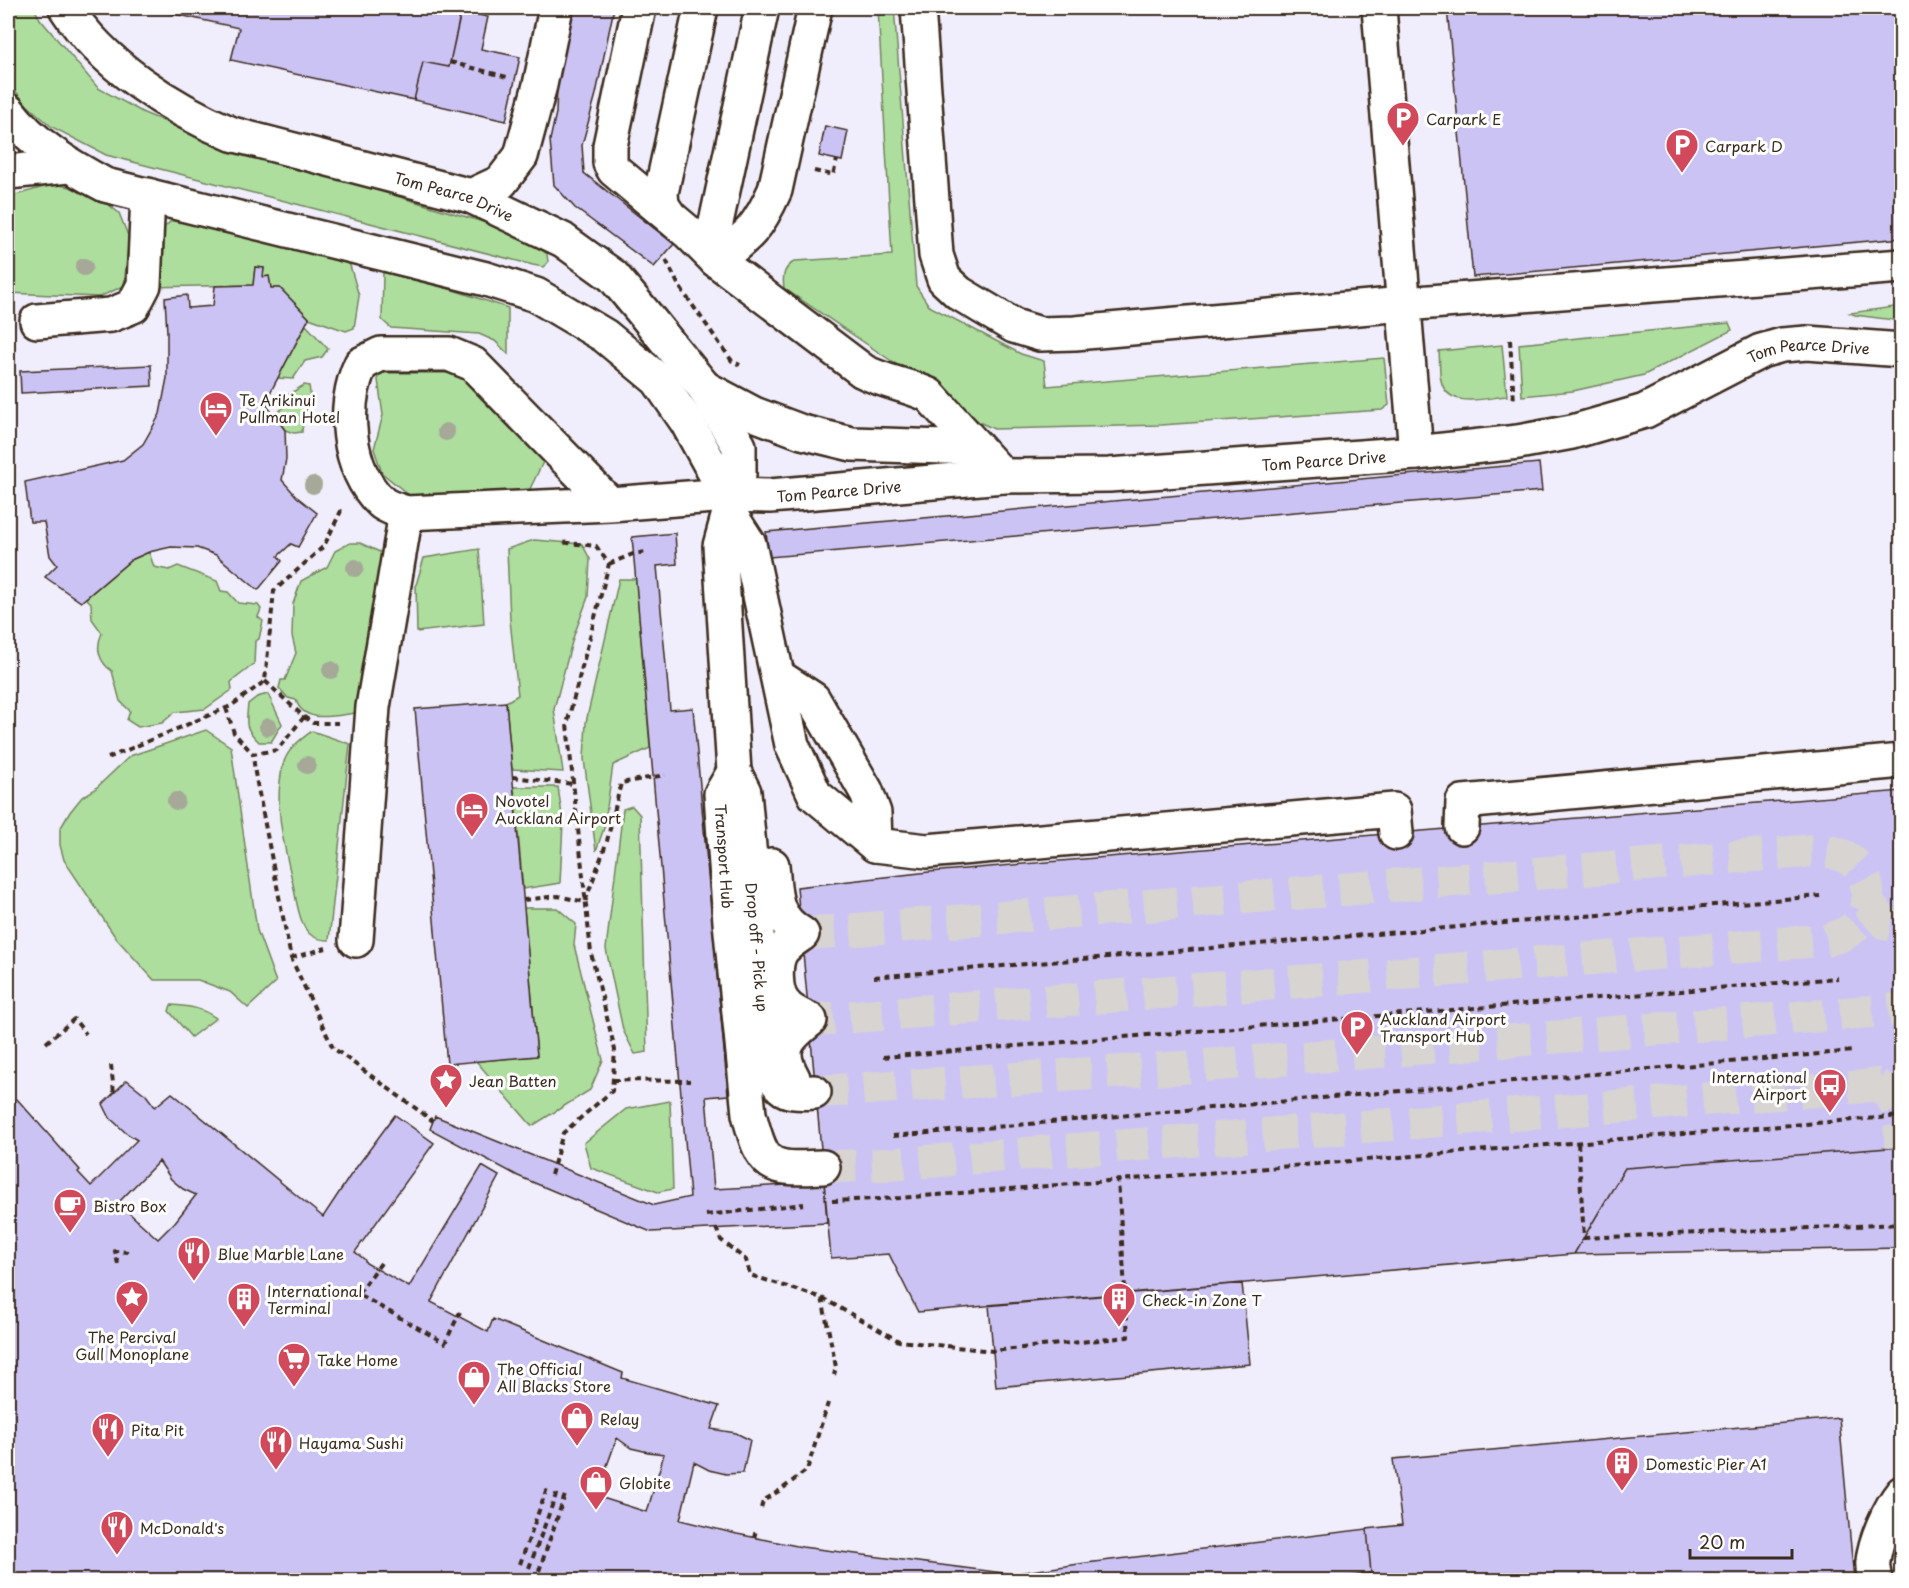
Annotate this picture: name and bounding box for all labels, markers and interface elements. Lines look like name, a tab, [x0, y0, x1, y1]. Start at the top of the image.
parking icon: Carpark E	[1385, 100, 1421, 147]
place label: Carpark E	[1426, 107, 1501, 130]
parking icon: Carpark D	[1664, 127, 1700, 174]
place label: Carpark D	[1705, 134, 1783, 157]
street label: Tom Pearce Drive	[392, 165, 518, 226]
street label: Tom Pearce Drive	[1742, 331, 1871, 368]
place label: Te Arikinui Pullman Hotel	[239, 388, 340, 428]
hotel icon: Te Arikinui Pullman Hotel	[198, 390, 234, 437]
street label: Tom Pearce Drive	[1261, 444, 1387, 476]
street label: Tom Pearce Drive	[776, 473, 902, 507]
place label: Novotel Auckland Airport	[495, 789, 621, 829]
hotel icon: Novotel Auckland Airport	[454, 791, 490, 838]
street label: Transport Hub	[710, 803, 741, 909]
street label: Drop off - Pick up	[741, 881, 776, 1013]
place label: Auckland Airport Transport Hub	[1380, 1007, 1506, 1047]
parking icon: Auckland Airport Transport Hub	[1339, 1009, 1375, 1056]
place icon: Jean Batten	[428, 1062, 464, 1109]
place label: International Airport	[1712, 1065, 1807, 1105]
bus stop icon: International Airport	[1812, 1067, 1848, 1114]
place label: Jean Batten	[469, 1069, 557, 1092]
cafe icon: Bistro Box	[52, 1187, 88, 1234]
place label: Bistro Box	[93, 1194, 167, 1217]
restaurant icon: Blue Marble Lane	[176, 1235, 212, 1282]
place label: Blue Marble Lane	[217, 1242, 344, 1265]
place icon: The Percival Gull Monoplane	[114, 1279, 150, 1326]
place label: International Terminal	[267, 1279, 362, 1319]
building icon: International Terminal	[226, 1281, 262, 1328]
building icon: Check-in Zone T	[1101, 1281, 1137, 1328]
place label: Check-in Zone T	[1142, 1288, 1263, 1311]
place label: The Percival Gull Monoplane	[75, 1325, 189, 1365]
supermarket icon: Take Home	[276, 1341, 312, 1388]
place label: Take Home	[317, 1348, 398, 1371]
place label: The Official All Blacks Store	[497, 1357, 611, 1397]
shop icon: The Official All Blacks Store	[456, 1359, 492, 1406]
shop icon: Relay	[559, 1400, 595, 1447]
place label: Relay	[600, 1407, 639, 1430]
restaurant icon: Pita Pit	[90, 1411, 126, 1458]
place label: Pita Pit	[131, 1418, 184, 1441]
restaurant icon: Hayama Sushi	[258, 1424, 294, 1471]
place label: Hayama Sushi	[299, 1431, 404, 1454]
building icon: Domestic Pier A1	[1604, 1445, 1640, 1492]
place label: Domestic Pier A1	[1645, 1452, 1766, 1475]
shop icon: Globite	[578, 1464, 614, 1511]
place label: Globite	[619, 1471, 671, 1494]
restaurant icon: McDonald's	[99, 1509, 135, 1556]
place label: McDonald's	[140, 1516, 224, 1539]
scale bar	[1690, 1522, 1792, 1560]
text: 20 m	[1699, 1528, 1745, 1555]

